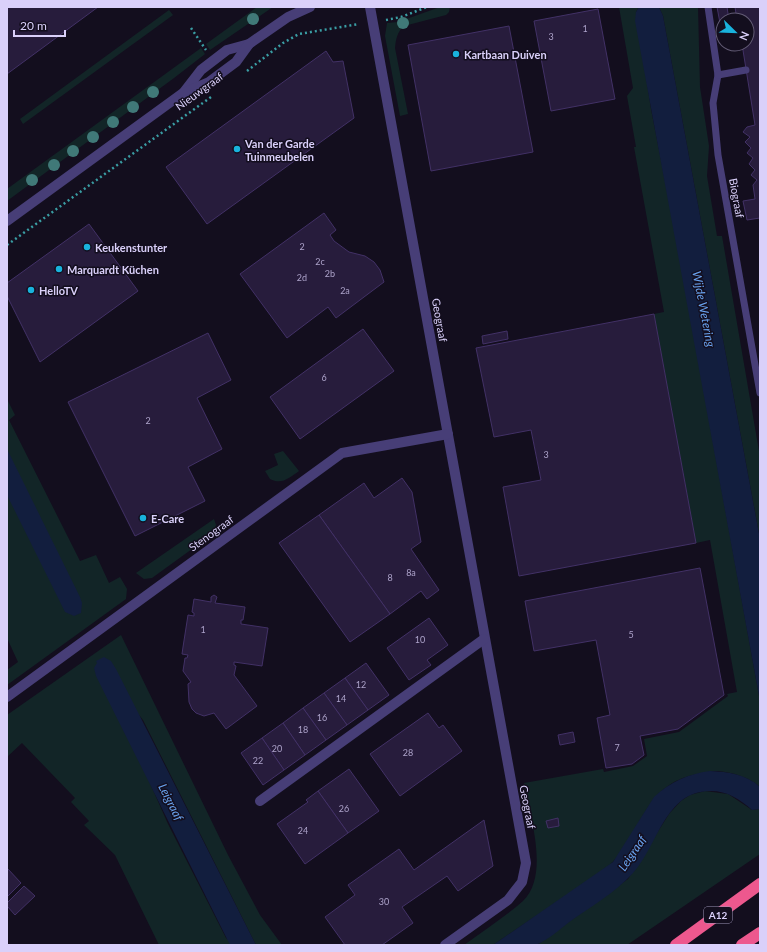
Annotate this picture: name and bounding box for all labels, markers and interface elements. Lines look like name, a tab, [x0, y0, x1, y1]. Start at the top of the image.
scale bar	[14, 12, 65, 38]
north arrow	[715, 12, 755, 52]
text: 20 m	[20, 18, 47, 33]
house number: 1	[582, 23, 588, 34]
text: N	[737, 30, 752, 43]
house number: 3	[548, 31, 554, 42]
place label: Kartbaan Duiven	[464, 48, 547, 61]
marker: Kartbaan Duiven	[451, 49, 461, 59]
street label: Nieuwgraaf	[173, 69, 226, 113]
place label: Van der Garde Tuinmeubelen	[244, 137, 315, 163]
marker: Van der Garde Tuinmeubelen	[232, 144, 242, 154]
street label: Biograaf	[727, 177, 747, 219]
place label: Keukenstunter	[95, 241, 168, 254]
house number: 2	[299, 241, 305, 252]
marker: Keukenstunter	[82, 242, 92, 252]
house number: 2c	[315, 256, 325, 267]
place label: Marquardt Küchen	[67, 263, 159, 276]
marker: Marquardt Küchen	[54, 264, 64, 274]
house number: 2b	[325, 268, 335, 279]
water label: Wijde Wetering	[689, 270, 719, 348]
house number: 2d	[297, 272, 307, 283]
place label: HelloTV	[39, 284, 78, 297]
marker: HelloTV	[26, 285, 36, 295]
house number: 2a	[340, 285, 350, 296]
street label: Geograaf	[430, 297, 450, 343]
house number: 6	[321, 372, 327, 383]
house number: 2	[145, 415, 151, 426]
house number: 3	[543, 449, 549, 460]
place label: E-Care	[151, 512, 184, 525]
street label: Stenograaf	[186, 512, 236, 554]
marker: E-Care	[138, 513, 148, 523]
house number: 8a	[406, 567, 416, 578]
house number: 8	[387, 572, 393, 583]
house number: 1	[200, 624, 206, 635]
house number: 5	[628, 629, 634, 640]
house number: 10	[415, 634, 425, 645]
house number: 12	[356, 679, 366, 690]
house number: 14	[336, 693, 346, 704]
house number: 16	[317, 712, 327, 723]
house number: 18	[298, 724, 308, 735]
house number: 7	[614, 742, 620, 753]
house number: 20	[272, 743, 282, 754]
house number: 28	[403, 747, 413, 758]
house number: 22	[253, 755, 263, 766]
water label: Leigraaf	[155, 781, 187, 824]
street label: Geograaf	[517, 784, 539, 830]
house number: 26	[339, 803, 349, 814]
house number: 24	[298, 825, 308, 836]
water label: Leigraaf	[615, 831, 650, 874]
house number: 30	[379, 896, 389, 907]
road number: A12	[704, 907, 732, 923]

